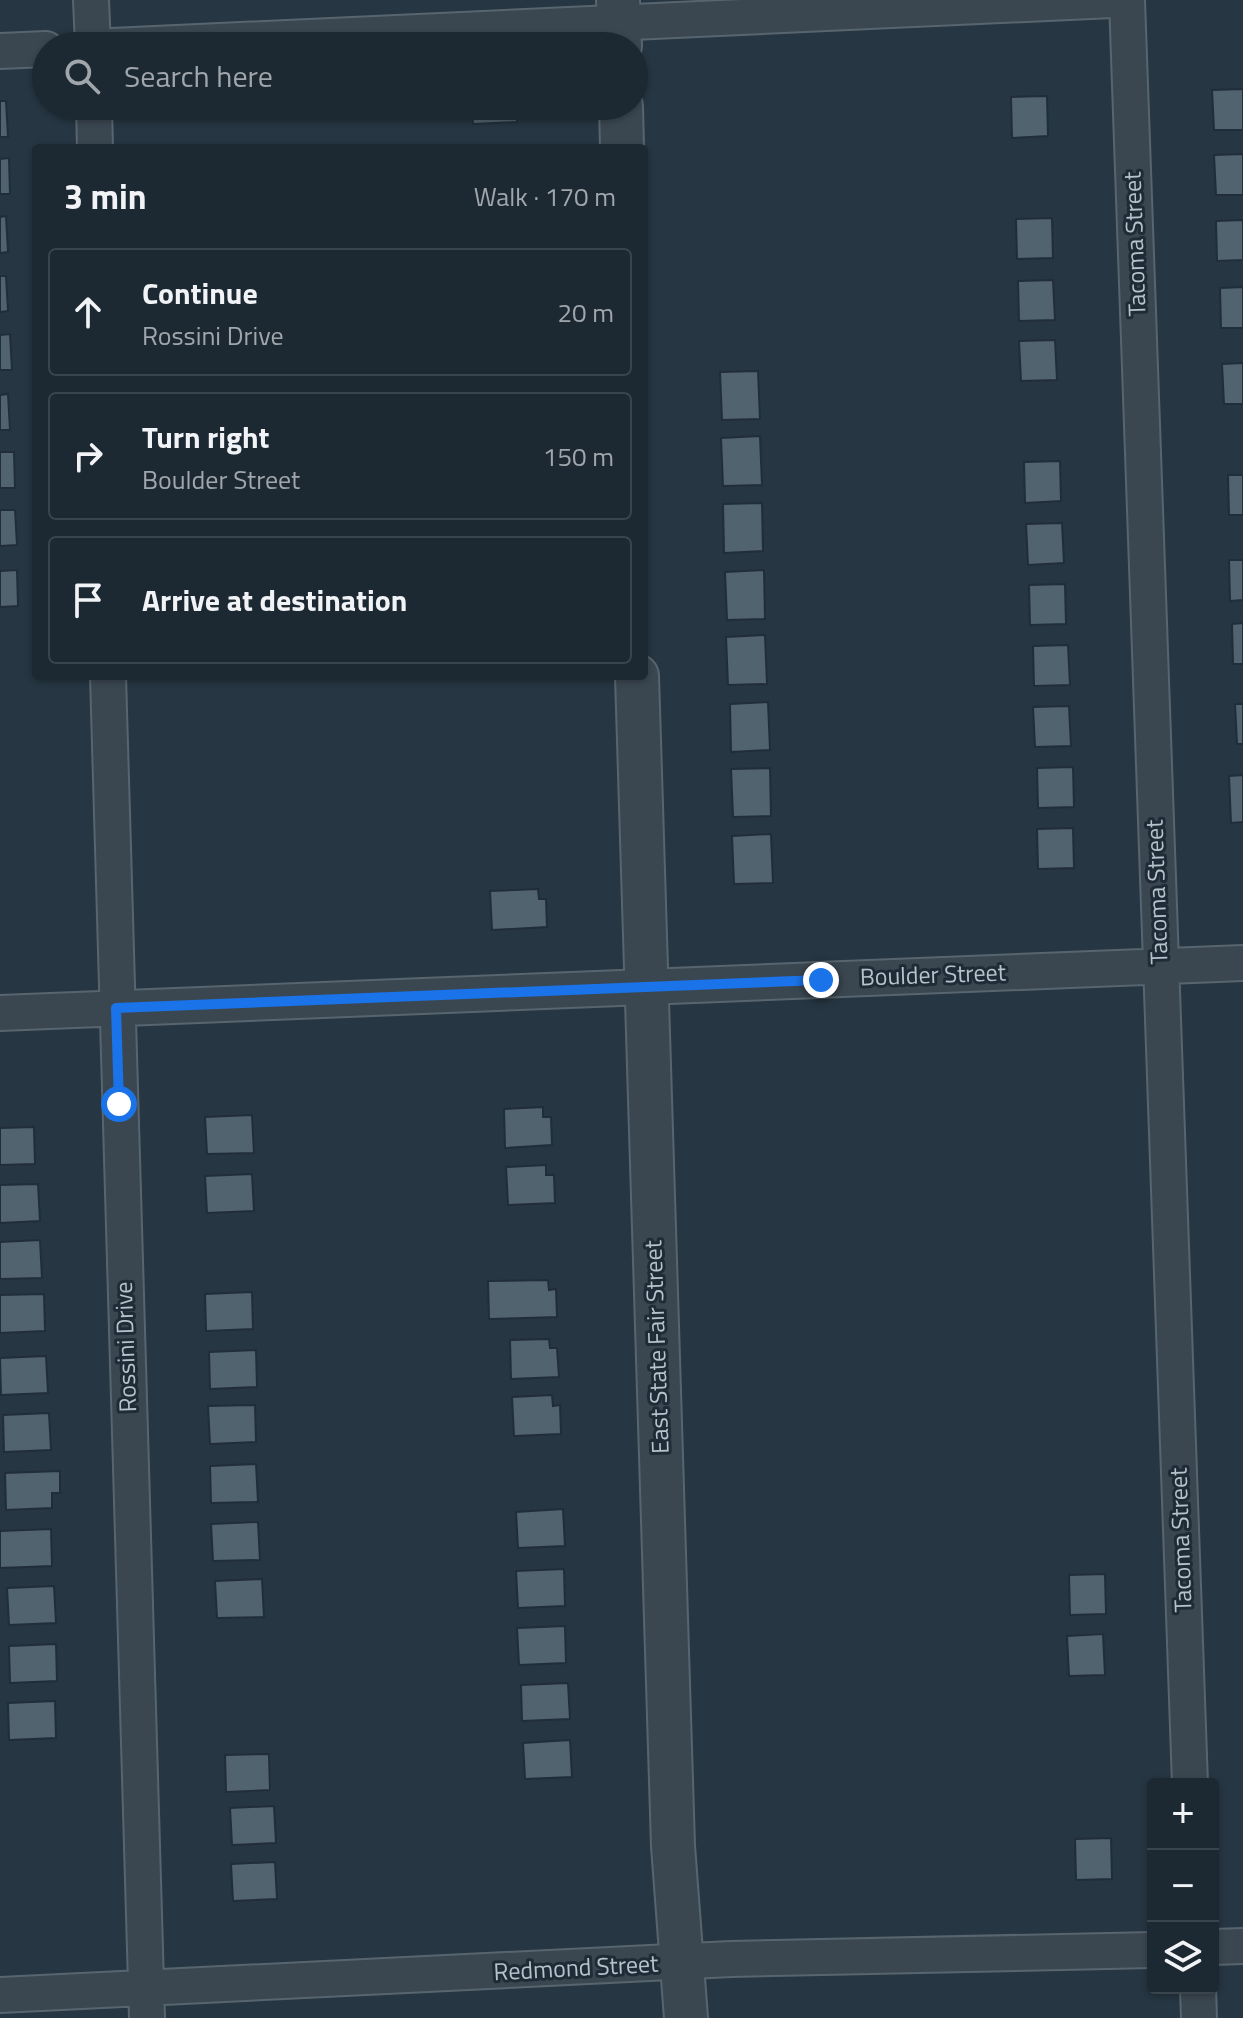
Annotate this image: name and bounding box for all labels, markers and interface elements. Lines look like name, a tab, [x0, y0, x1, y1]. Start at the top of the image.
search box	[32, 32, 648, 120]
text: Search here	[124, 53, 273, 99]
icon: search	[60, 54, 104, 98]
text: 3 min	[64, 170, 147, 222]
street label: Tacoma Street	[1113, 171, 1155, 317]
text: Walk · 170 m	[474, 177, 616, 216]
text: Continue	[142, 270, 258, 316]
icon: ahead	[66, 290, 110, 334]
text: 20 m	[557, 293, 614, 332]
text: Rossini Drive	[142, 316, 284, 355]
text: Turn right	[142, 414, 270, 460]
icon: right	[66, 434, 110, 478]
text: 150 m	[543, 437, 614, 476]
text: Boulder Street	[142, 460, 300, 499]
text: Arrive at destination	[142, 577, 407, 623]
icon: arrive	[66, 578, 110, 622]
street label: Tacoma Street	[1135, 819, 1177, 965]
street label: Boulder Street	[859, 953, 1007, 995]
route end	[803, 962, 839, 998]
route start	[101, 1086, 137, 1122]
street label: East State Fair Street	[634, 1239, 678, 1454]
street label: Rossini Drive	[105, 1281, 145, 1413]
street label: Tacoma Street	[1159, 1467, 1201, 1613]
map controls	[1147, 1778, 1219, 1994]
button: +	[1147, 1778, 1219, 1850]
button: −	[1147, 1850, 1219, 1922]
button: layers	[1147, 1922, 1219, 1994]
street label: Redmond Street	[493, 1945, 660, 1989]

